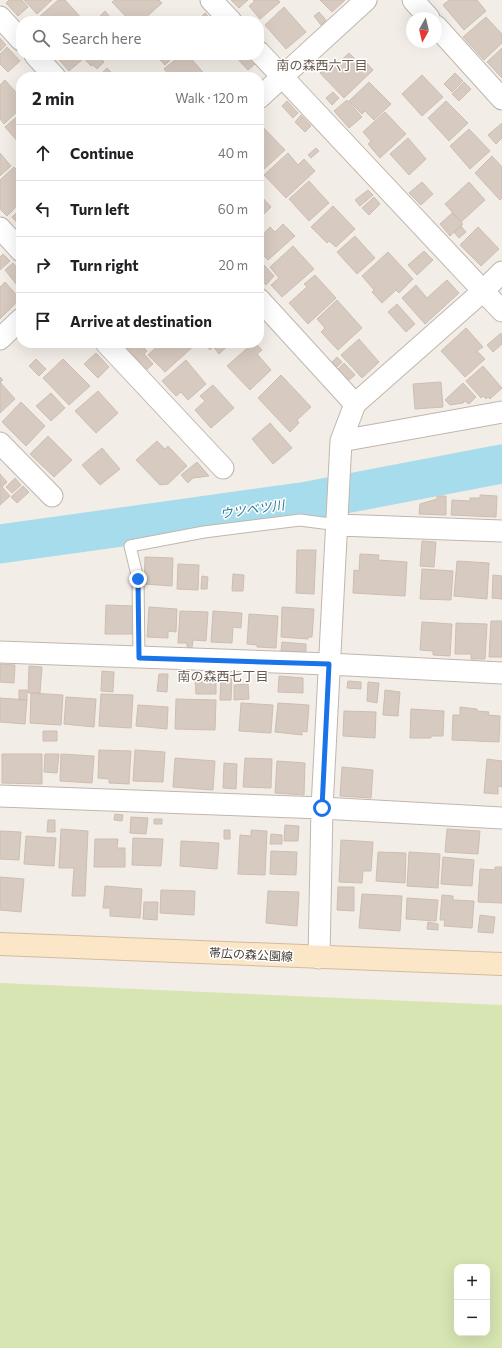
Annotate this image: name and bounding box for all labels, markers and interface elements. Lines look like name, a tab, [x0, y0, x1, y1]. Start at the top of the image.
north arrow	[406, 12, 442, 48]
search box	[16, 16, 264, 60]
icon: search	[30, 27, 52, 49]
text: Search here	[62, 29, 141, 47]
district label: 南の森西六丁目	[276, 57, 368, 73]
text: 2 min	[32, 88, 74, 109]
text: Walk · 120 m	[175, 90, 248, 106]
icon: ahead	[32, 142, 54, 164]
text: Continue	[70, 144, 134, 162]
text: 40 m	[218, 145, 248, 161]
icon: left	[32, 198, 54, 220]
text: Turn left	[70, 200, 129, 218]
text: 60 m	[218, 201, 248, 217]
icon: right	[32, 254, 54, 276]
text: Turn right	[70, 256, 139, 274]
text: 20 m	[219, 257, 248, 273]
icon: arrive	[32, 310, 54, 332]
text: Arrive at destination	[70, 312, 212, 330]
water label: ウツベツ川	[219, 496, 287, 521]
route end	[129, 570, 147, 588]
district label: 南の森西七丁目	[177, 668, 269, 684]
route start	[313, 799, 331, 817]
street label: 帯広の森公園線	[209, 945, 293, 963]
map controls	[454, 1264, 490, 1336]
button: +	[454, 1264, 490, 1300]
button: −	[454, 1300, 490, 1336]

